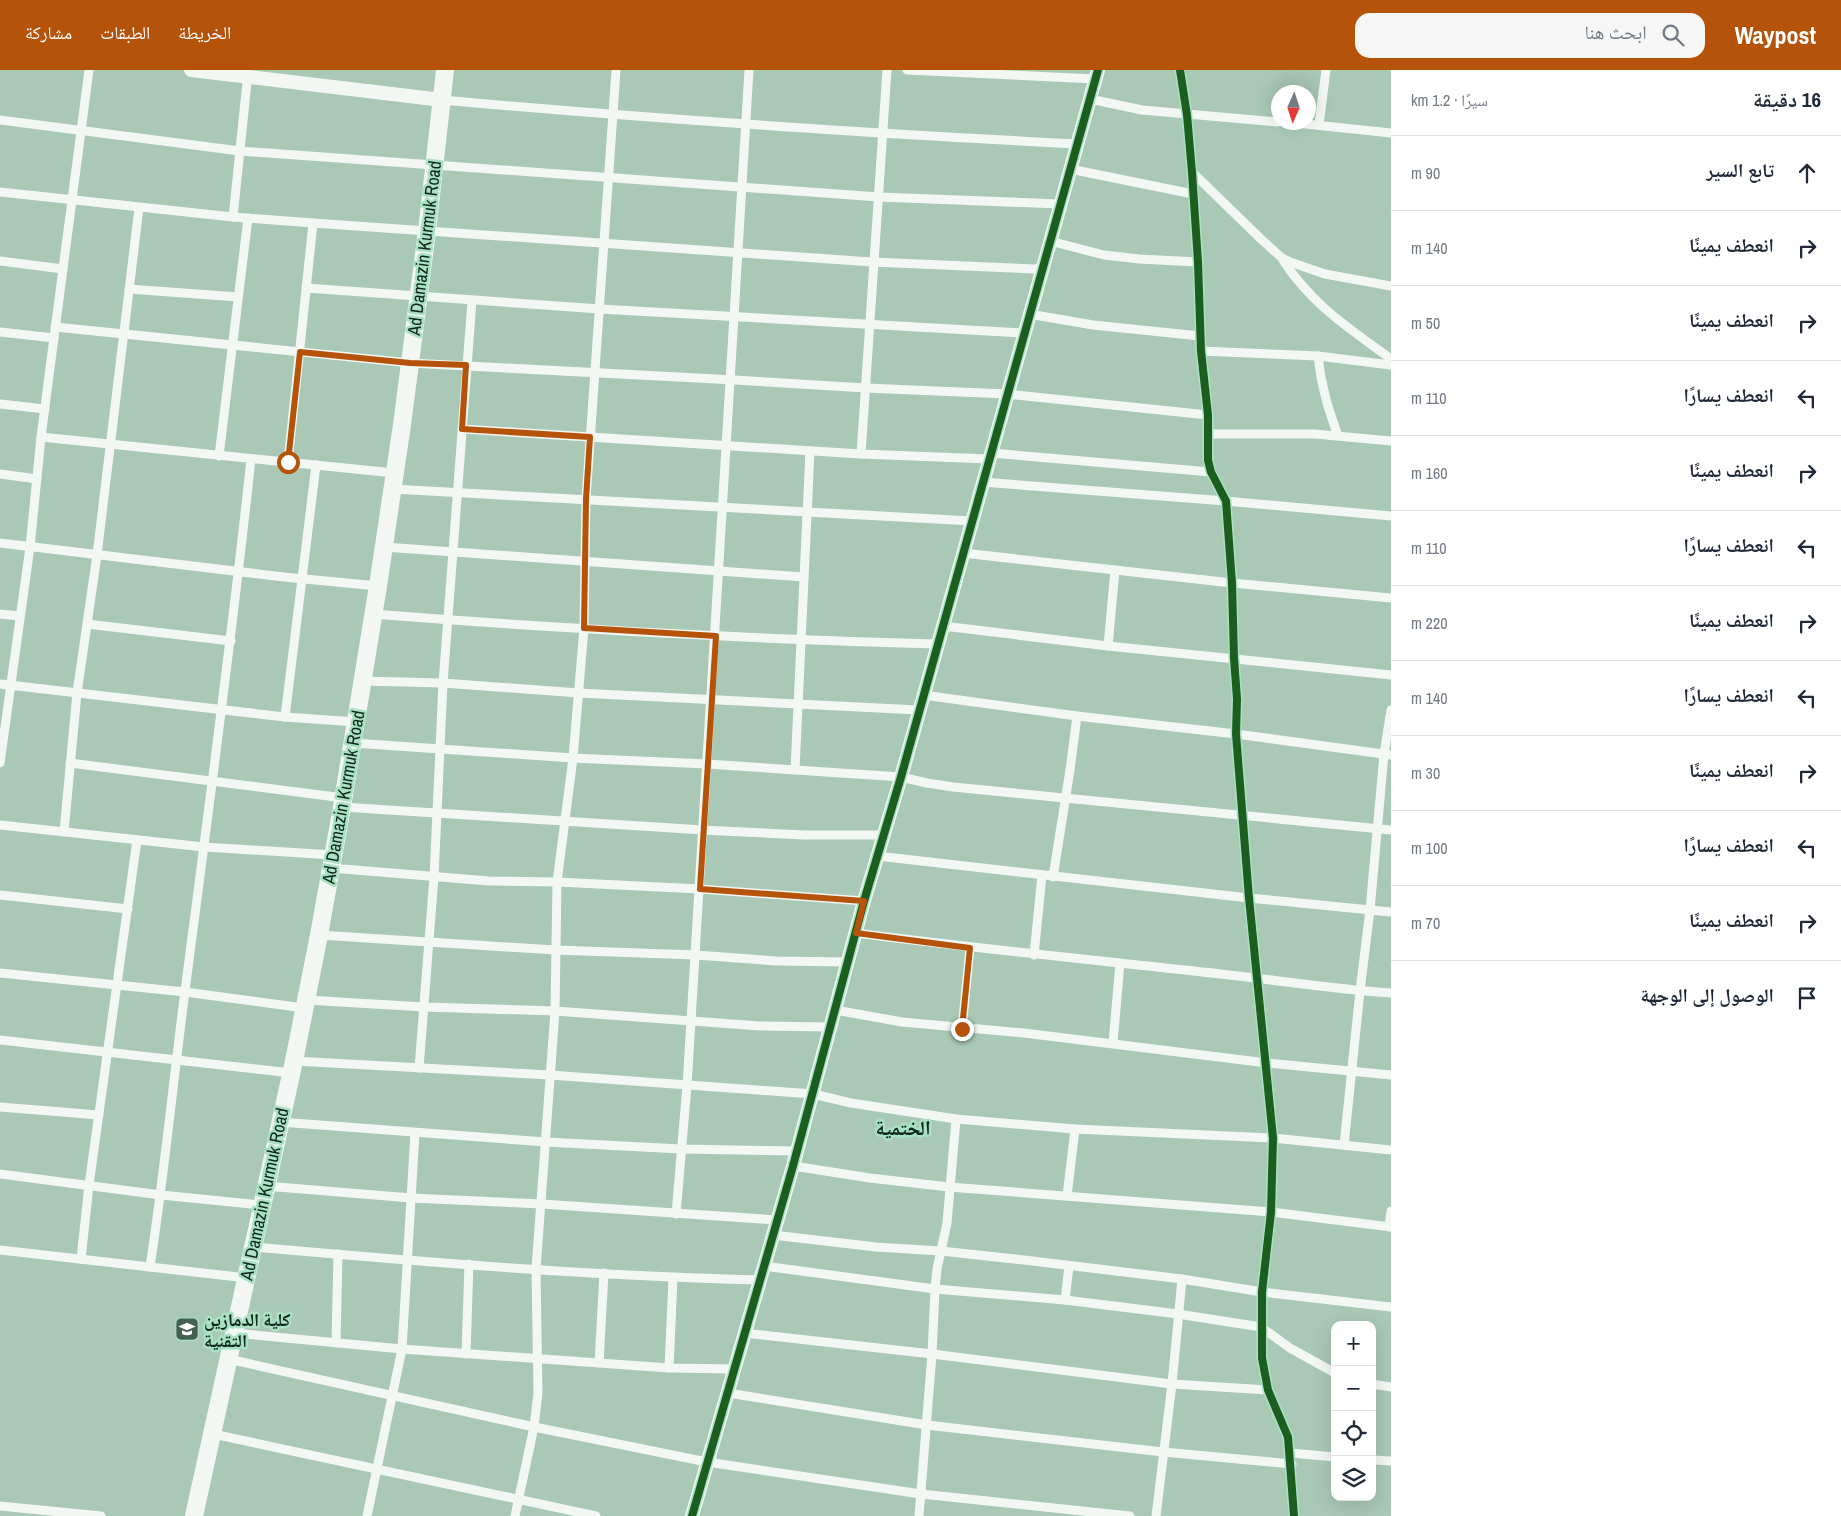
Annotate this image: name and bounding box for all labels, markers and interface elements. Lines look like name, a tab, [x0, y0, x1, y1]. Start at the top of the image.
search box	[1355, 13, 1705, 58]
text: ابحث هنا	[1584, 19, 1647, 45]
text: Waypost	[1735, 19, 1816, 51]
text: مشاركة	[25, 20, 72, 45]
text: الطبقات	[100, 20, 150, 45]
text: الخريطة	[178, 20, 231, 45]
icon: search	[1659, 21, 1687, 49]
north arrow	[1271, 85, 1316, 130]
text: 16 دقيقة	[1753, 85, 1821, 114]
text: سيرًا · 1.2 km	[1411, 89, 1488, 111]
text: تابع السير	[1706, 157, 1774, 183]
street label: Ad Damazin Kurmuk Road	[401, 159, 447, 338]
icon: ahead	[1793, 159, 1821, 187]
text: 90 m	[1411, 162, 1440, 184]
text: انعطف يمينًا	[1689, 232, 1774, 258]
icon: right	[1793, 234, 1821, 262]
text: 140 m	[1411, 237, 1447, 259]
text: انعطف يمينًا	[1689, 307, 1774, 333]
icon: right	[1793, 309, 1821, 337]
text: 50 m	[1411, 312, 1440, 334]
text: انعطف يسارًا	[1684, 382, 1774, 408]
icon: left	[1793, 384, 1821, 412]
text: 110 m	[1411, 387, 1447, 409]
route start	[277, 451, 300, 474]
text: انعطف يمينًا	[1689, 457, 1774, 483]
icon: right	[1793, 459, 1821, 487]
text: 160 m	[1411, 462, 1447, 484]
text: انعطف يسارًا	[1684, 532, 1774, 558]
icon: left	[1793, 534, 1821, 562]
text: 110 m	[1411, 537, 1447, 559]
text: انعطف يمينًا	[1689, 607, 1774, 633]
icon: right	[1793, 609, 1821, 637]
text: 220 m	[1411, 612, 1447, 634]
text: انعطف يسارًا	[1684, 682, 1774, 708]
icon: left	[1793, 684, 1821, 712]
text: 140 m	[1411, 687, 1447, 709]
street label: Ad Damazin Kurmuk Road	[315, 708, 371, 887]
text: انعطف يمينًا	[1689, 757, 1774, 783]
icon: right	[1793, 759, 1821, 787]
text: 30 m	[1411, 762, 1440, 784]
text: انعطف يسارًا	[1684, 832, 1774, 858]
icon: left	[1793, 834, 1821, 862]
text: 100 m	[1411, 837, 1447, 859]
text: انعطف يمينًا	[1689, 907, 1774, 933]
icon: right	[1793, 909, 1821, 937]
text: 70 m	[1411, 912, 1440, 934]
text: الوصول إلى الوجهة	[1640, 982, 1774, 1008]
icon: arrive	[1793, 984, 1821, 1012]
route end	[951, 1018, 974, 1041]
street label: Ad Damazin Kurmuk Road	[233, 1106, 294, 1283]
district label: الختمية	[875, 1114, 931, 1141]
place label: كلية الدمازين التقنية	[204, 1307, 291, 1353]
school or university icon: كلية الدمازين التقنية	[174, 1316, 200, 1342]
map controls	[1331, 1321, 1376, 1501]
button: +	[1331, 1321, 1376, 1366]
button: −	[1331, 1366, 1376, 1411]
button: locate	[1331, 1411, 1376, 1456]
button: layers	[1331, 1456, 1376, 1501]

